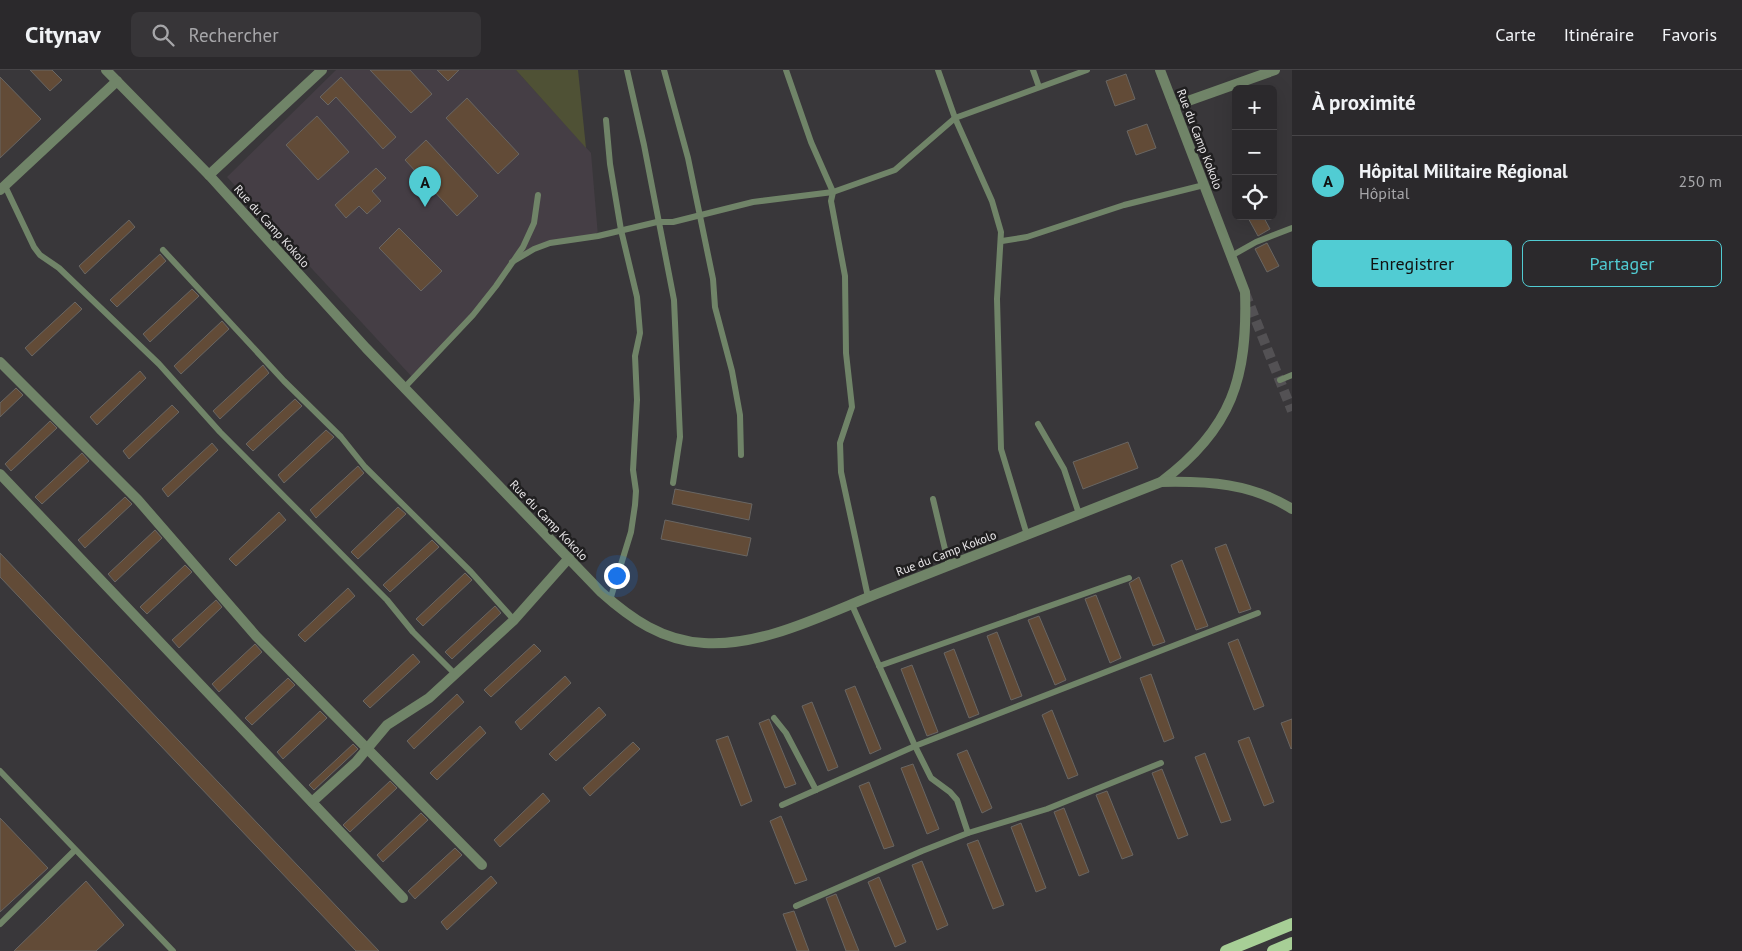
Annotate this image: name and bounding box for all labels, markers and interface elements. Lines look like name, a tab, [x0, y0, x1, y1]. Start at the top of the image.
search box	[131, 12, 481, 57]
text: Citynav	[25, 19, 101, 50]
icon: search	[149, 21, 177, 49]
text: Rechercher	[189, 23, 279, 47]
text: Carte	[1495, 23, 1536, 46]
text: Itinéraire	[1564, 23, 1634, 46]
text: Favoris	[1662, 23, 1717, 46]
map controls	[1232, 85, 1277, 220]
button: +	[1232, 85, 1277, 130]
street label: Rue du Camp Kokolo	[1174, 87, 1226, 191]
text: À proximité	[1312, 89, 1416, 116]
button: −	[1232, 130, 1277, 175]
text: Hôpital Militaire Régional	[1359, 159, 1568, 183]
pin: A	[409, 166, 441, 207]
text: A	[1323, 171, 1333, 191]
text: 250 m	[1679, 171, 1722, 191]
button: locate	[1232, 175, 1277, 220]
street label: Rue du Camp Kokolo	[231, 182, 313, 270]
text: Hôpital	[1359, 183, 1409, 203]
button: Enregistrer	[1312, 240, 1512, 287]
button: Partager	[1522, 240, 1722, 287]
street label: Rue du Camp Kokolo	[507, 477, 591, 563]
street label: Rue du Camp Kokolo	[894, 527, 998, 579]
your location	[604, 563, 630, 589]

